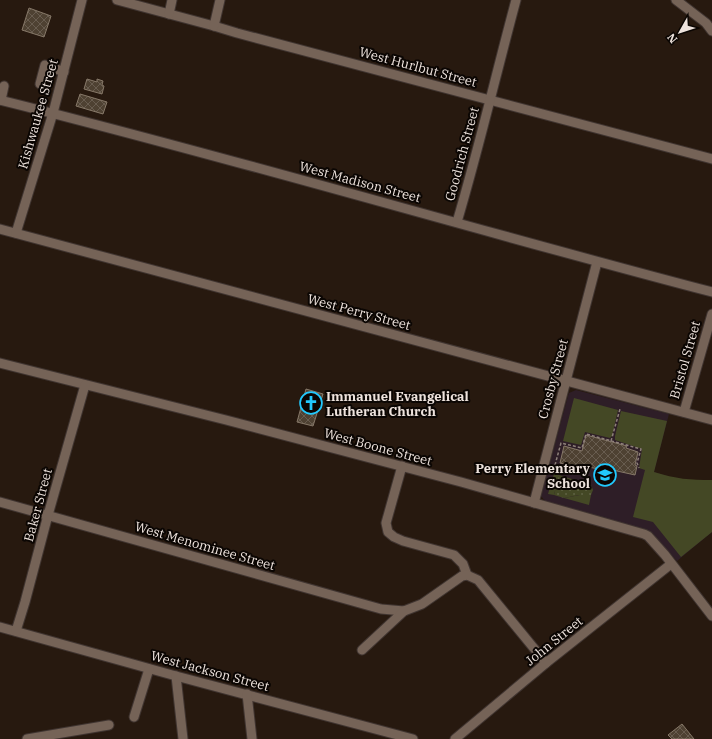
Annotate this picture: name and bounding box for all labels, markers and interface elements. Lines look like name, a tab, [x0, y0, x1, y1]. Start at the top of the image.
north arrow	[660, 12, 700, 52]
text: N	[664, 30, 680, 46]
street label: West Hurlbut Street	[357, 43, 479, 91]
street label: Kishwaukee Street	[14, 57, 62, 171]
street label: Goodrich Street	[441, 105, 483, 203]
street label: West Madison Street	[298, 158, 423, 206]
street label: West Perry Street	[306, 290, 413, 334]
street label: Bristol Street	[666, 319, 704, 401]
street label: Crosby Street	[534, 337, 572, 421]
place label: Immanuel Evangelical Lutheran Church	[326, 388, 469, 420]
church icon: Immanuel Evangelical Lutheran Church	[298, 390, 324, 416]
street label: West Boone Street	[322, 424, 434, 470]
place label: Perry Elementary School	[475, 460, 591, 492]
school or university icon: Perry Elementary School	[592, 462, 618, 488]
street label: Baker Street	[20, 466, 56, 544]
street label: West Menominee Street	[133, 518, 277, 574]
street label: John Street	[522, 612, 587, 669]
street label: West Jackson Street	[149, 647, 271, 695]

